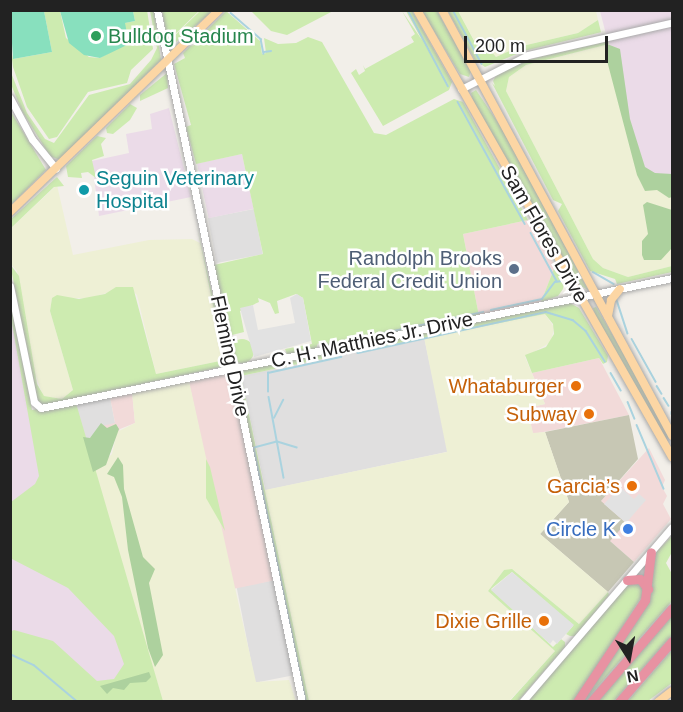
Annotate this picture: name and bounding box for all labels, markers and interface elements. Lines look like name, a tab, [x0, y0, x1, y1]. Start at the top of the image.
place label: Bulldog Stadium	[108, 24, 254, 48]
scale bar	[467, 24, 611, 62]
marker: Bulldog Stadium	[89, 29, 103, 43]
text: 200 m	[475, 36, 525, 56]
street label: Sam Flores Drive	[495, 161, 593, 307]
place label: Seguin Veterinary Hospital	[96, 166, 254, 213]
marker: Seguin Veterinary Hospital	[77, 183, 91, 197]
place label: Randolph Brooks Federal Credit Union	[317, 246, 502, 293]
marker: Randolph Brooks Federal Credit Union	[507, 262, 521, 276]
street label: Fleming Drive	[205, 293, 255, 419]
street label: C. H. Matthies Jr. Drive	[269, 307, 475, 373]
place label: Whataburger	[448, 374, 564, 398]
marker: Whataburger	[569, 379, 583, 393]
place label: Subway	[506, 402, 577, 426]
marker: Subway	[582, 407, 596, 421]
place label: Garcia’s	[547, 474, 620, 498]
marker: Garcia’s	[625, 479, 639, 493]
place label: Circle K	[546, 517, 616, 541]
marker: Circle K	[621, 522, 635, 536]
place label: Dixie Grille	[435, 609, 532, 633]
marker: Dixie Grille	[537, 614, 551, 628]
north arrow	[599, 628, 659, 688]
text: N	[625, 667, 640, 686]

